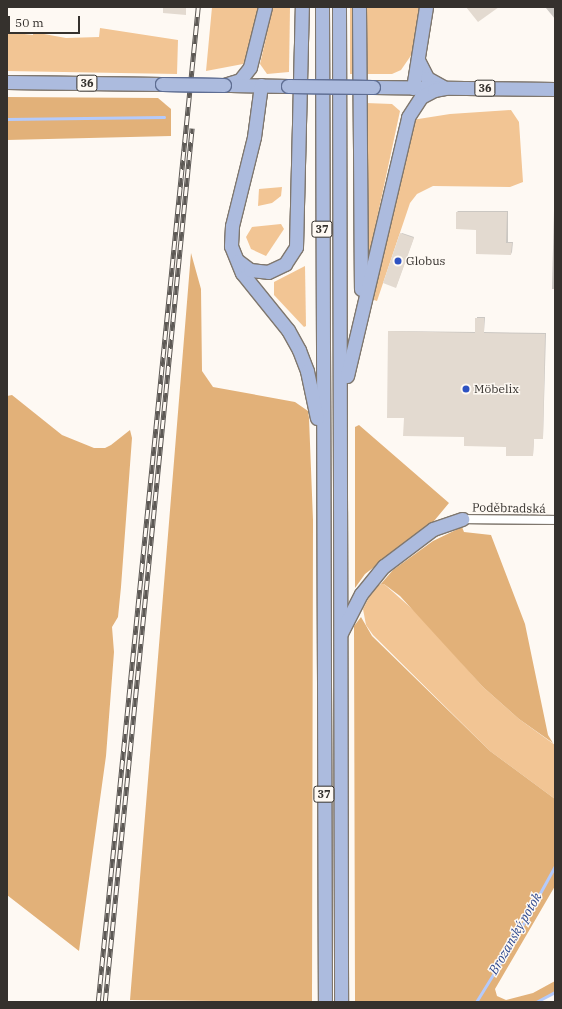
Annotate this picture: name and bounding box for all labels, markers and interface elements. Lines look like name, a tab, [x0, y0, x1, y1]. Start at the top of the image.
scale bar	[10, 8, 82, 34]
text: 50 m	[15, 15, 44, 30]
road number: 36	[76, 74, 98, 92]
road number: 36	[474, 79, 496, 97]
road number: 37	[311, 220, 333, 238]
place label: Globus	[406, 254, 445, 268]
marker: Globus	[393, 256, 403, 266]
place label: Möbelix	[474, 382, 519, 396]
marker: Möbelix	[461, 384, 471, 394]
street label: Poděbradská	[472, 500, 546, 516]
road number: 37	[313, 785, 335, 803]
water label: Brozanský potok	[486, 890, 546, 978]

